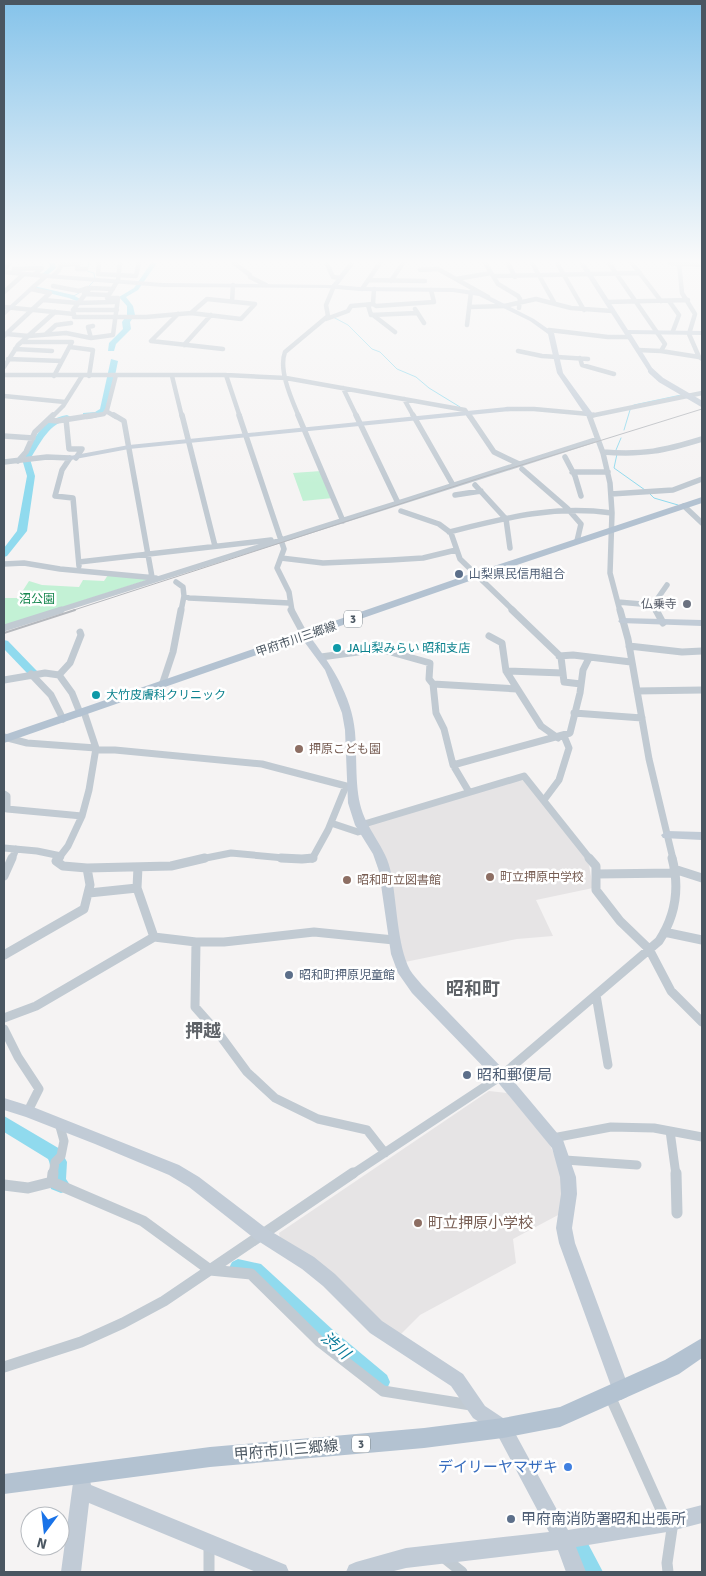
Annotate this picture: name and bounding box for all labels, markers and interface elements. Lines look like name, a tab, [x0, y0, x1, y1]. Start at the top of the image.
place label: 山梨県民信用組合	[469, 567, 565, 582]
marker: 山梨県民信用組合	[453, 568, 465, 580]
park label: 沼公園	[19, 592, 55, 607]
place label: 仏乗寺	[641, 597, 677, 612]
marker: 仏乗寺	[681, 598, 693, 610]
road number: 3	[344, 610, 362, 628]
street label: 甲府市川三郷線	[254, 619, 338, 660]
place label: JA山梨みらい 昭和支店	[347, 641, 470, 656]
marker: JA山梨みらい 昭和支店	[331, 642, 343, 654]
place label: 大竹皮膚科クリニック	[106, 688, 226, 703]
marker: 大竹皮膚科クリニック	[90, 689, 102, 701]
place label: 押原こども園	[309, 742, 381, 757]
marker: 押原こども園	[293, 743, 305, 755]
place label: 町立押原中学校	[500, 870, 584, 885]
marker: 町立押原中学校	[484, 871, 496, 883]
place label: 昭和町立図書館	[357, 873, 441, 888]
marker: 昭和町立図書館	[341, 874, 353, 886]
place label: 昭和町押原児童館	[299, 968, 395, 983]
marker: 昭和町押原児童館	[283, 969, 295, 981]
district label: 昭和町	[446, 978, 500, 1000]
district label: 押越	[185, 1020, 221, 1042]
place label: 昭和郵便局	[477, 1066, 552, 1084]
marker: 昭和郵便局	[461, 1069, 473, 1081]
place label: 町立押原小学校	[428, 1214, 533, 1232]
marker: 町立押原小学校	[412, 1217, 424, 1229]
water label: 渋川	[317, 1328, 355, 1365]
street label: 甲府市川三郷線	[233, 1436, 339, 1464]
road number: 3	[352, 1436, 370, 1452]
place label: デイリーヤマザキ	[438, 1458, 558, 1476]
marker: デイリーヤマザキ	[562, 1461, 574, 1473]
north arrow	[20, 1506, 70, 1556]
place label: 甲府南消防署昭和出張所	[521, 1510, 686, 1528]
marker: 甲府南消防署昭和出張所	[505, 1513, 517, 1525]
text: N	[35, 1534, 49, 1553]

